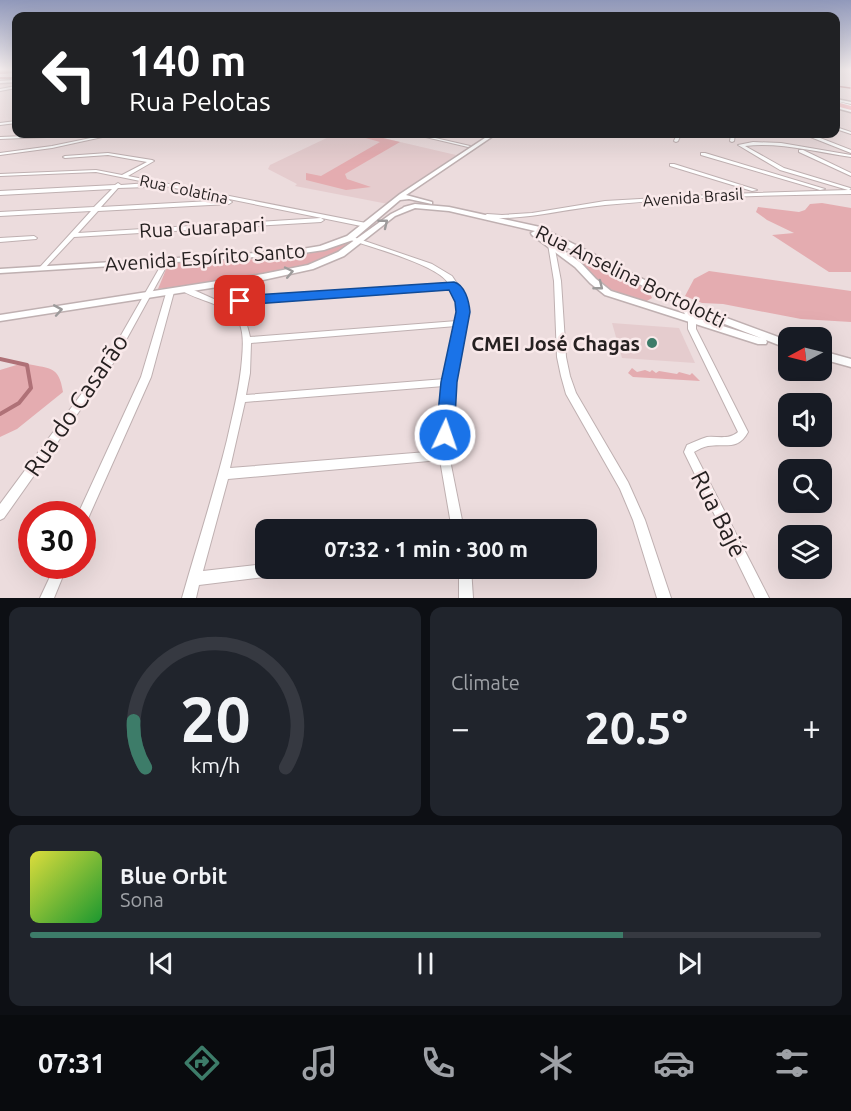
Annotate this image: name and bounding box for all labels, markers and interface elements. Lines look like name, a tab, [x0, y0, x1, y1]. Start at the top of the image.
icon: left	[30, 36, 108, 114]
text: 140 m	[129, 37, 246, 84]
text: Rua Pelotas	[129, 86, 271, 116]
street label: Rua Colatina	[138, 171, 230, 207]
street label: Avenida Brasil	[642, 185, 744, 209]
street label: Rua Guarapari	[139, 212, 265, 242]
one-way arrow	[377, 219, 388, 230]
street label: Rua Anselina Bortolotti	[532, 220, 730, 332]
street label: Avenida Espírito Santo	[104, 239, 306, 275]
one-way arrow	[284, 266, 294, 279]
pin	[214, 275, 265, 326]
one-way arrow	[593, 278, 604, 289]
icon: arrive	[223, 284, 256, 317]
one-way arrow	[53, 305, 63, 317]
north arrow	[778, 327, 832, 381]
map controls	[778, 327, 832, 579]
street label: Rua do Casarão	[19, 329, 133, 481]
place label: CMEI José Chagas	[471, 332, 640, 355]
marker: CMEI José Chagas	[645, 336, 659, 350]
button: sound	[778, 393, 832, 447]
position arrow	[413, 403, 477, 467]
button: search	[778, 459, 832, 513]
street label: Rua Bajé	[686, 466, 752, 562]
speed limit sign: 30	[18, 501, 96, 579]
button: layers	[778, 525, 832, 579]
text: 07:32 · 1 min · 300 m	[324, 536, 528, 561]
text: Climate	[451, 671, 520, 694]
text: 20	[180, 684, 250, 754]
text: 20.5°	[584, 702, 688, 753]
text: −	[451, 709, 470, 746]
text: +	[802, 709, 821, 746]
text: km/h	[190, 754, 240, 778]
text: Blue Orbit	[120, 863, 227, 888]
text: Sona	[120, 888, 164, 911]
icon: previous	[145, 947, 178, 980]
icon: pause	[409, 947, 442, 980]
icon: next	[673, 947, 706, 980]
icon: directions	[181, 1042, 223, 1084]
icon: music	[299, 1042, 341, 1084]
icon: phone	[417, 1042, 459, 1084]
icon: climate	[535, 1042, 577, 1084]
icon: car	[653, 1042, 695, 1084]
icon: filters	[771, 1042, 813, 1084]
text: 07:31	[38, 1048, 106, 1078]

